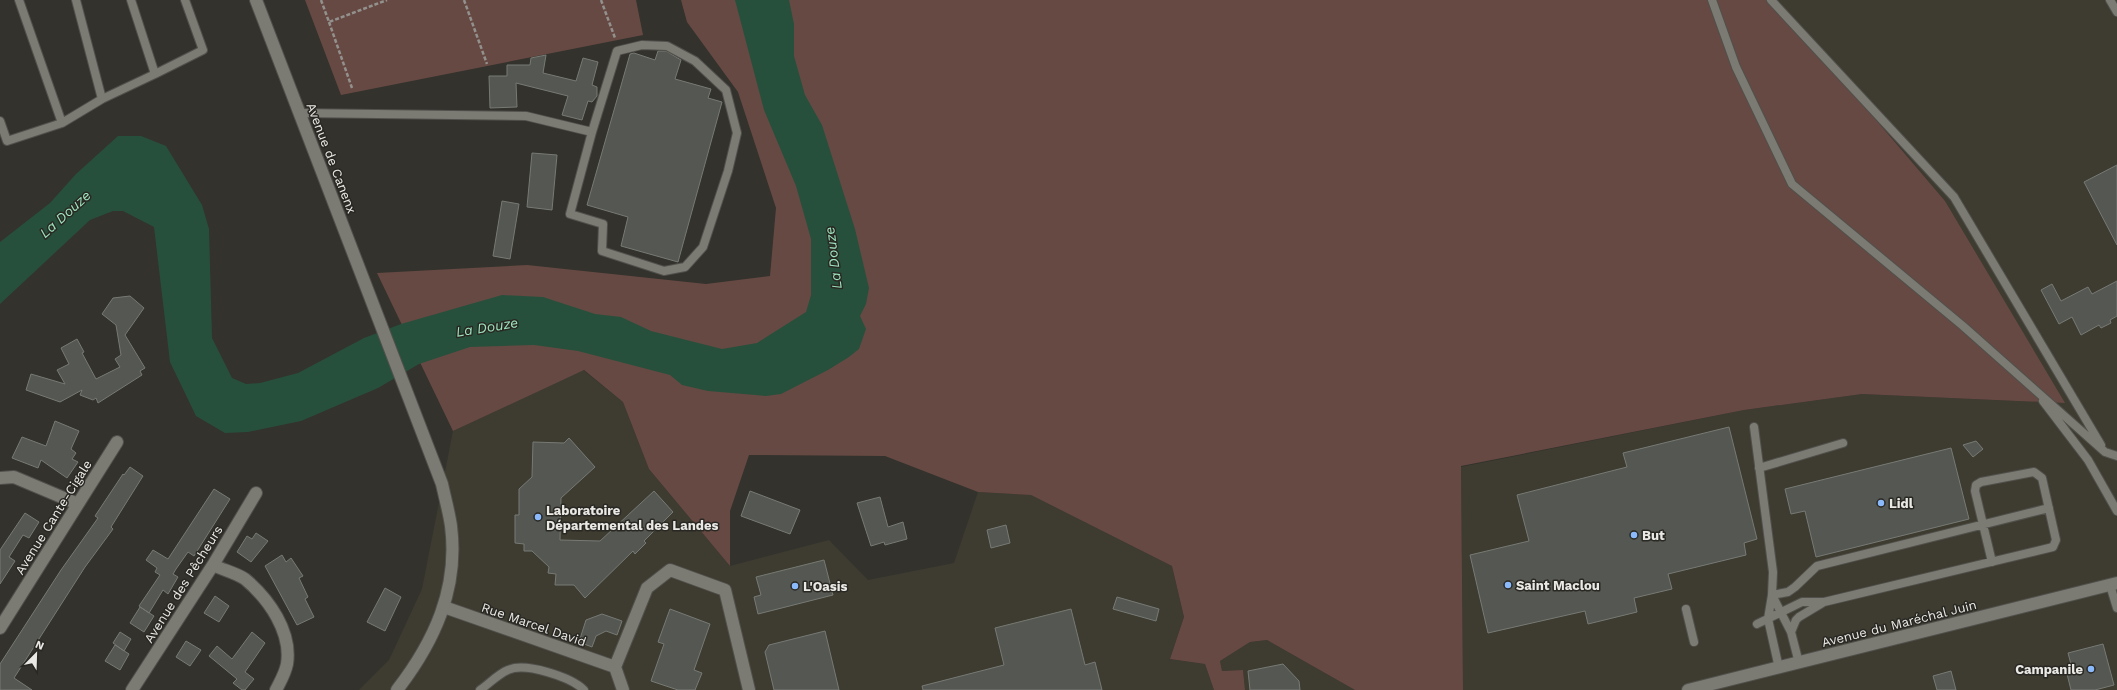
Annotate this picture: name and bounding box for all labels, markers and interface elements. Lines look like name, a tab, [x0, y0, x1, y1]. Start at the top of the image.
street label: Avenue de Canenx	[304, 101, 360, 216]
water label: La Douze	[36, 187, 94, 241]
water label: La Douze	[821, 226, 845, 290]
water label: La Douze	[455, 314, 519, 340]
street label: Avenue Cante-Cigale	[12, 457, 95, 577]
place label: Lidl	[1889, 496, 1914, 511]
marker: Lidl	[1876, 498, 1886, 508]
place label: Laboratoire Départemental des Landes	[546, 503, 718, 533]
marker: Laboratoire Départemental des Landes	[533, 512, 543, 522]
street label: Avenue des Pêcheurs	[141, 523, 226, 646]
place label: But	[1642, 528, 1665, 543]
marker: But	[1629, 530, 1639, 540]
place label: Saint Maclou	[1516, 578, 1600, 593]
place label: L'Oasis	[803, 579, 848, 594]
marker: Saint Maclou	[1503, 580, 1513, 590]
marker: L'Oasis	[790, 581, 800, 591]
street label: Avenue du Maréchal Juin	[1820, 597, 1978, 650]
street label: Rue Marcel David	[480, 600, 588, 649]
north arrow	[16, 634, 56, 674]
text: N	[33, 638, 46, 653]
place label: Campanile	[2015, 662, 2083, 677]
marker: Campanile	[2086, 664, 2096, 674]

